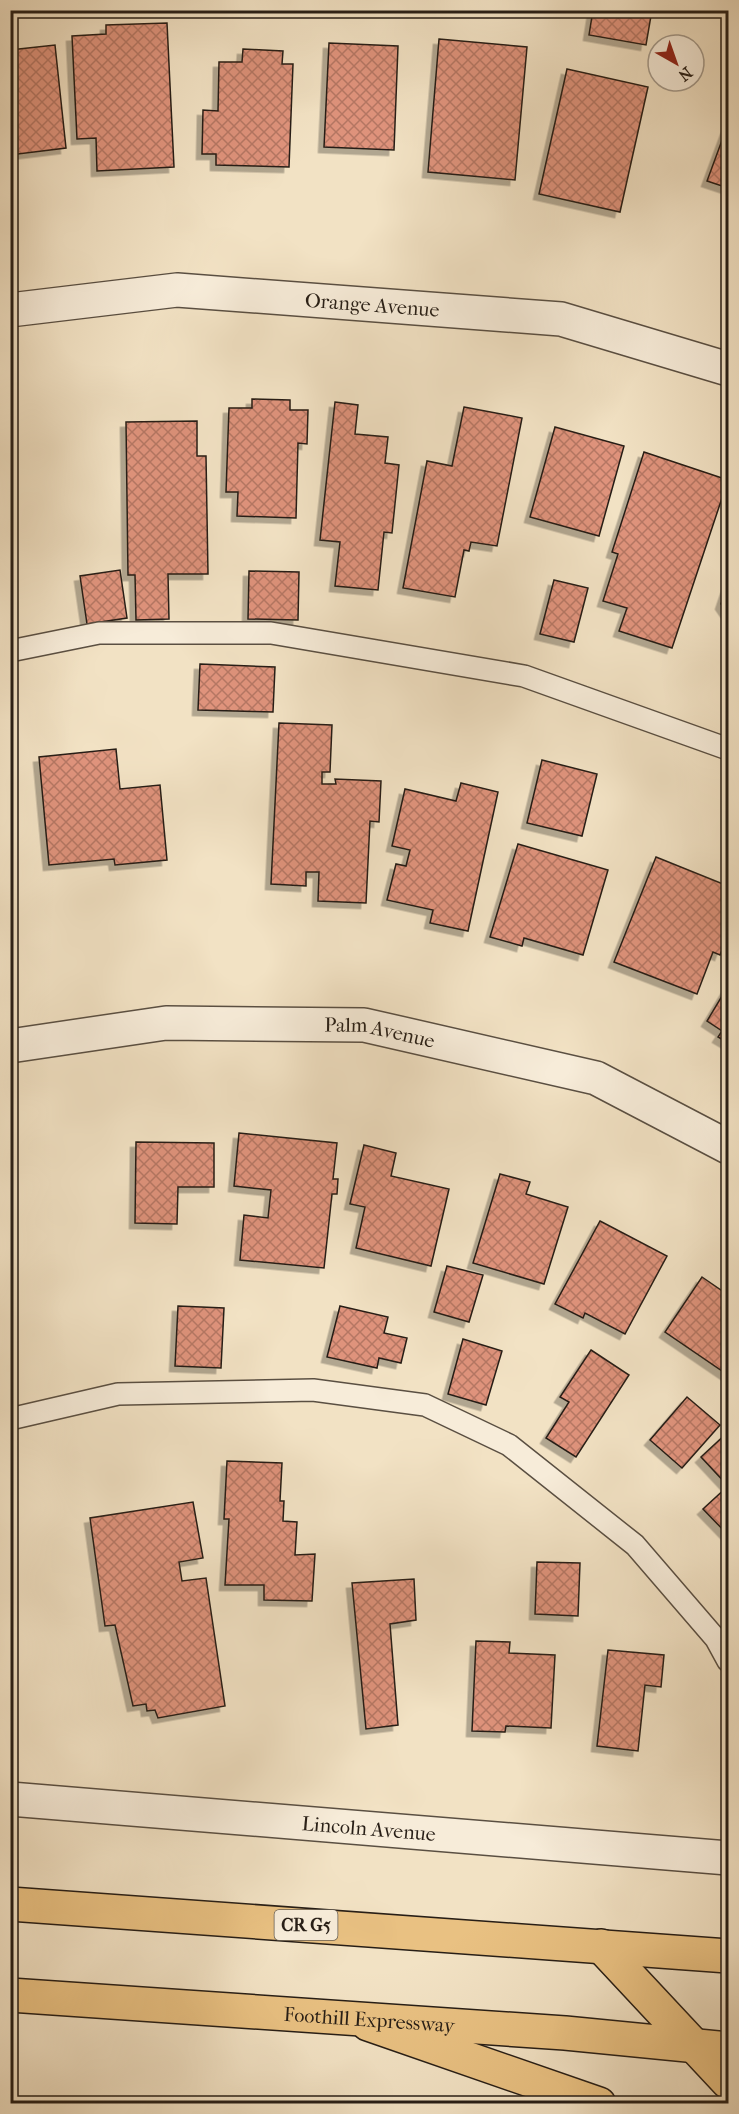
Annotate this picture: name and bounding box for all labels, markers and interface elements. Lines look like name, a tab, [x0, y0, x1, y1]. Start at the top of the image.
north arrow	[646, 33, 706, 93]
text: N	[674, 63, 696, 86]
street label: Orange Avenue	[304, 289, 440, 322]
street label: Palm Avenue	[324, 1014, 437, 1053]
street label: Lincoln Avenue	[301, 1812, 437, 1846]
road number: CR G5	[274, 1910, 338, 1940]
street label: Foothill Expressway	[283, 2003, 457, 2038]

